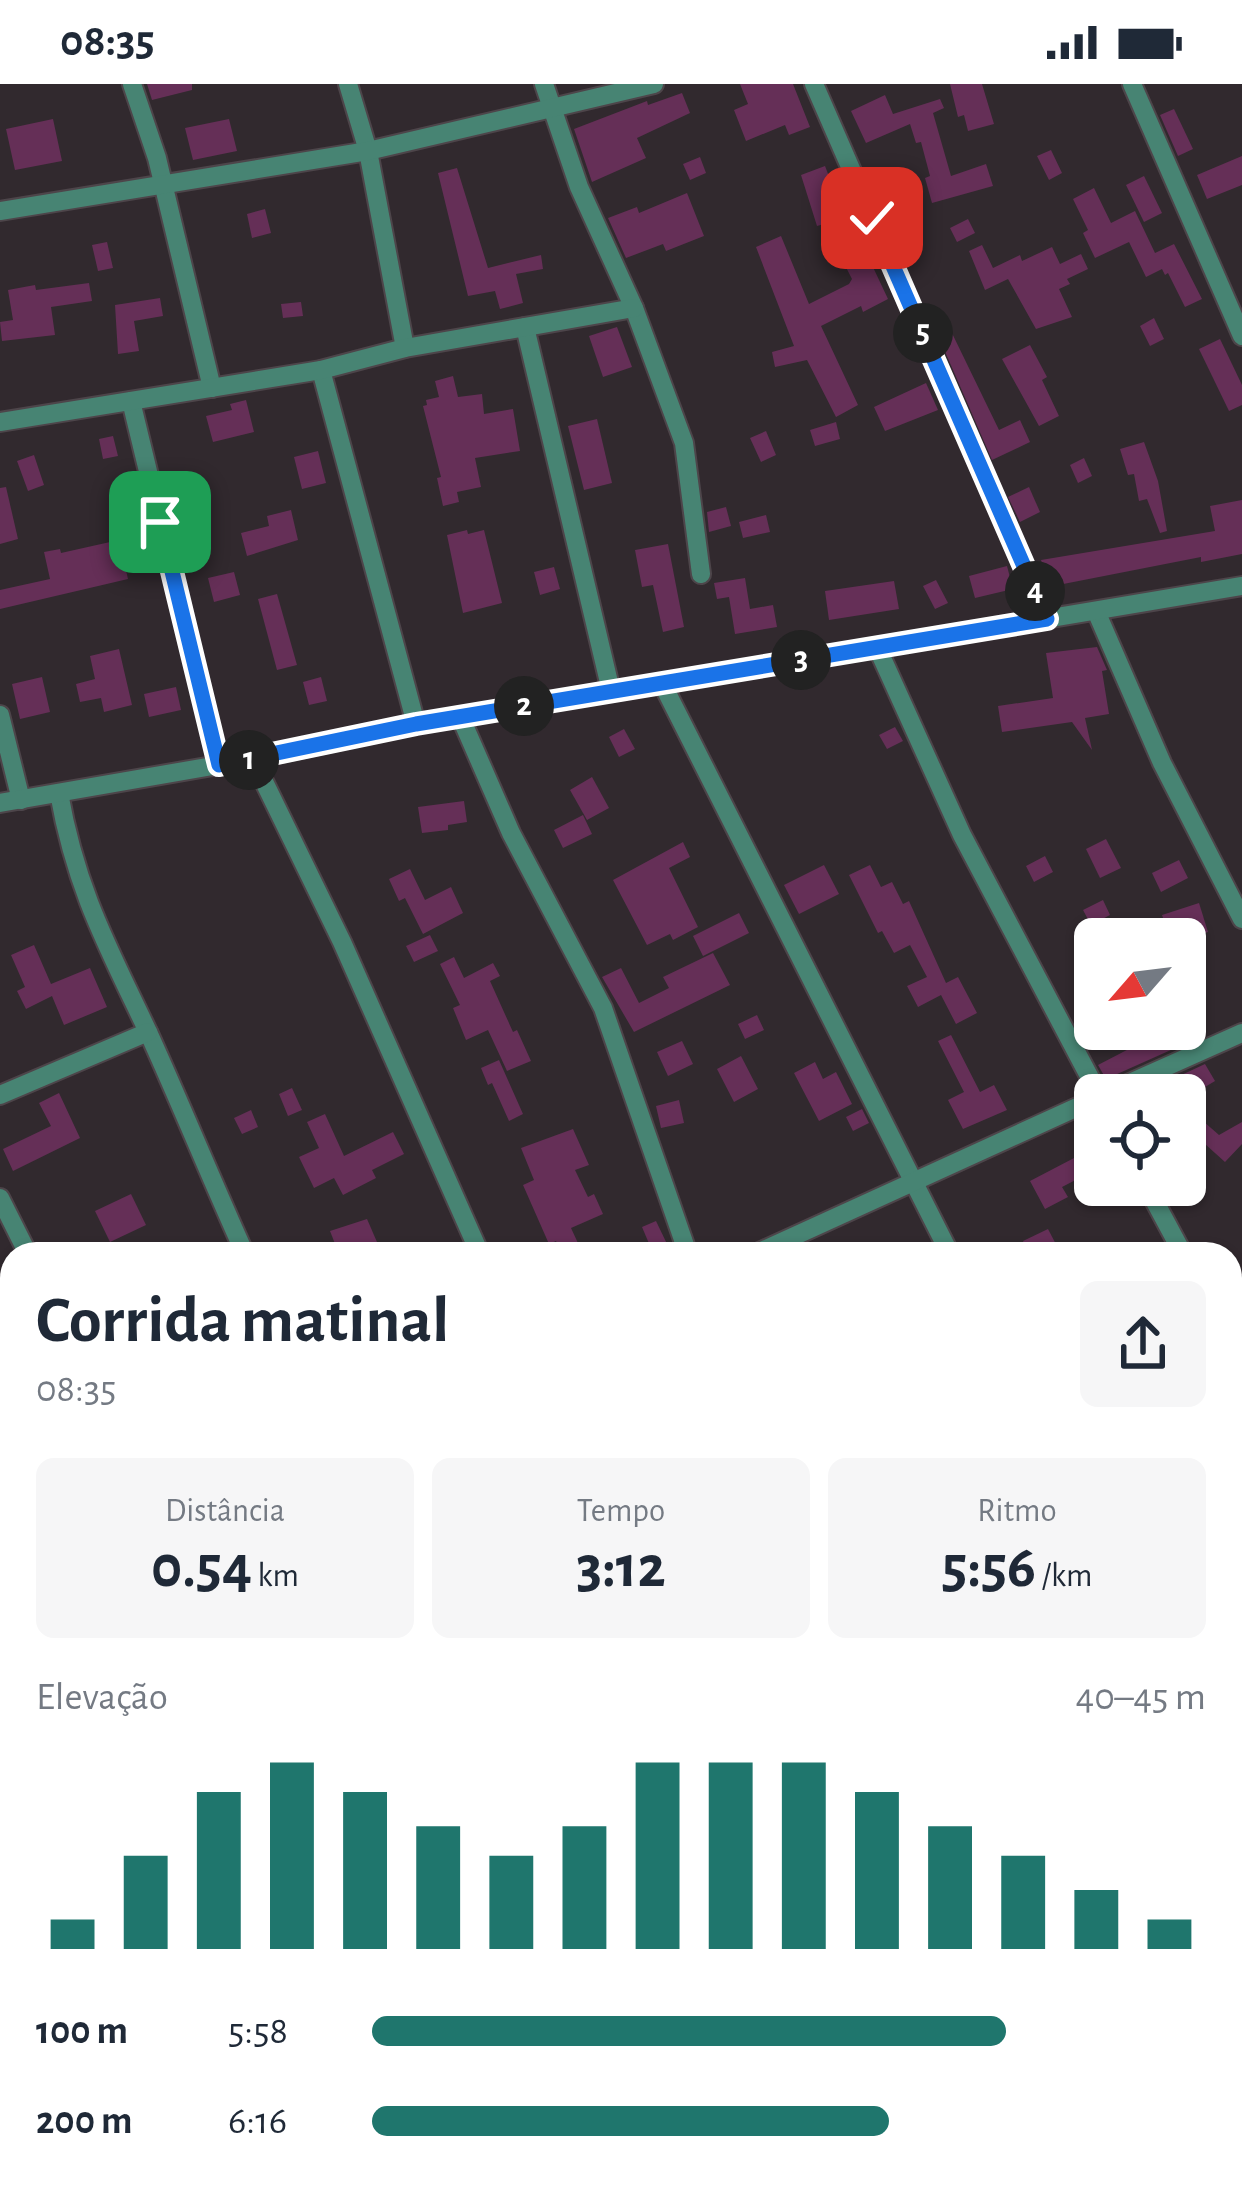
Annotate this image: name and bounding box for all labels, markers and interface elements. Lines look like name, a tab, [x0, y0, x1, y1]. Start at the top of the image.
text: 08:35	[60, 19, 155, 64]
pin	[821, 167, 923, 269]
icon: check	[839, 185, 905, 251]
pin: 5	[893, 303, 953, 363]
text: 5	[916, 316, 930, 349]
pin	[109, 471, 211, 573]
icon: arrive	[127, 489, 193, 555]
pin: 4	[1005, 561, 1065, 621]
text: 4	[1027, 574, 1043, 607]
pin: 3	[771, 630, 831, 690]
text: 3	[794, 643, 808, 676]
pin: 2	[494, 676, 554, 736]
text: 2	[516, 689, 532, 722]
pin: 1	[219, 730, 279, 790]
text: 1	[243, 743, 255, 776]
north arrow	[1074, 918, 1206, 1050]
map controls	[1074, 918, 1206, 1206]
button: locate	[1074, 1074, 1206, 1206]
button: share	[1080, 1281, 1206, 1407]
text: Corrida matinal	[36, 1288, 449, 1354]
text: 08:35	[36, 1370, 116, 1409]
text: Distância	[165, 1495, 285, 1528]
text: Tempo	[577, 1495, 665, 1528]
text: Ritmo	[977, 1495, 1057, 1528]
text: 0.54	[151, 1538, 252, 1598]
text: 3:12	[576, 1538, 666, 1598]
text: 5:56	[942, 1538, 1036, 1598]
text: km	[252, 1560, 299, 1593]
text: /km	[1036, 1560, 1092, 1593]
text: Elevação	[36, 1678, 168, 1717]
text: 40–45 m	[1075, 1678, 1206, 1717]
text: 100 m	[36, 2012, 128, 2051]
text: 5:58	[228, 2012, 288, 2051]
text: 200 m	[36, 2102, 132, 2141]
text: 6:16	[228, 2102, 287, 2141]

